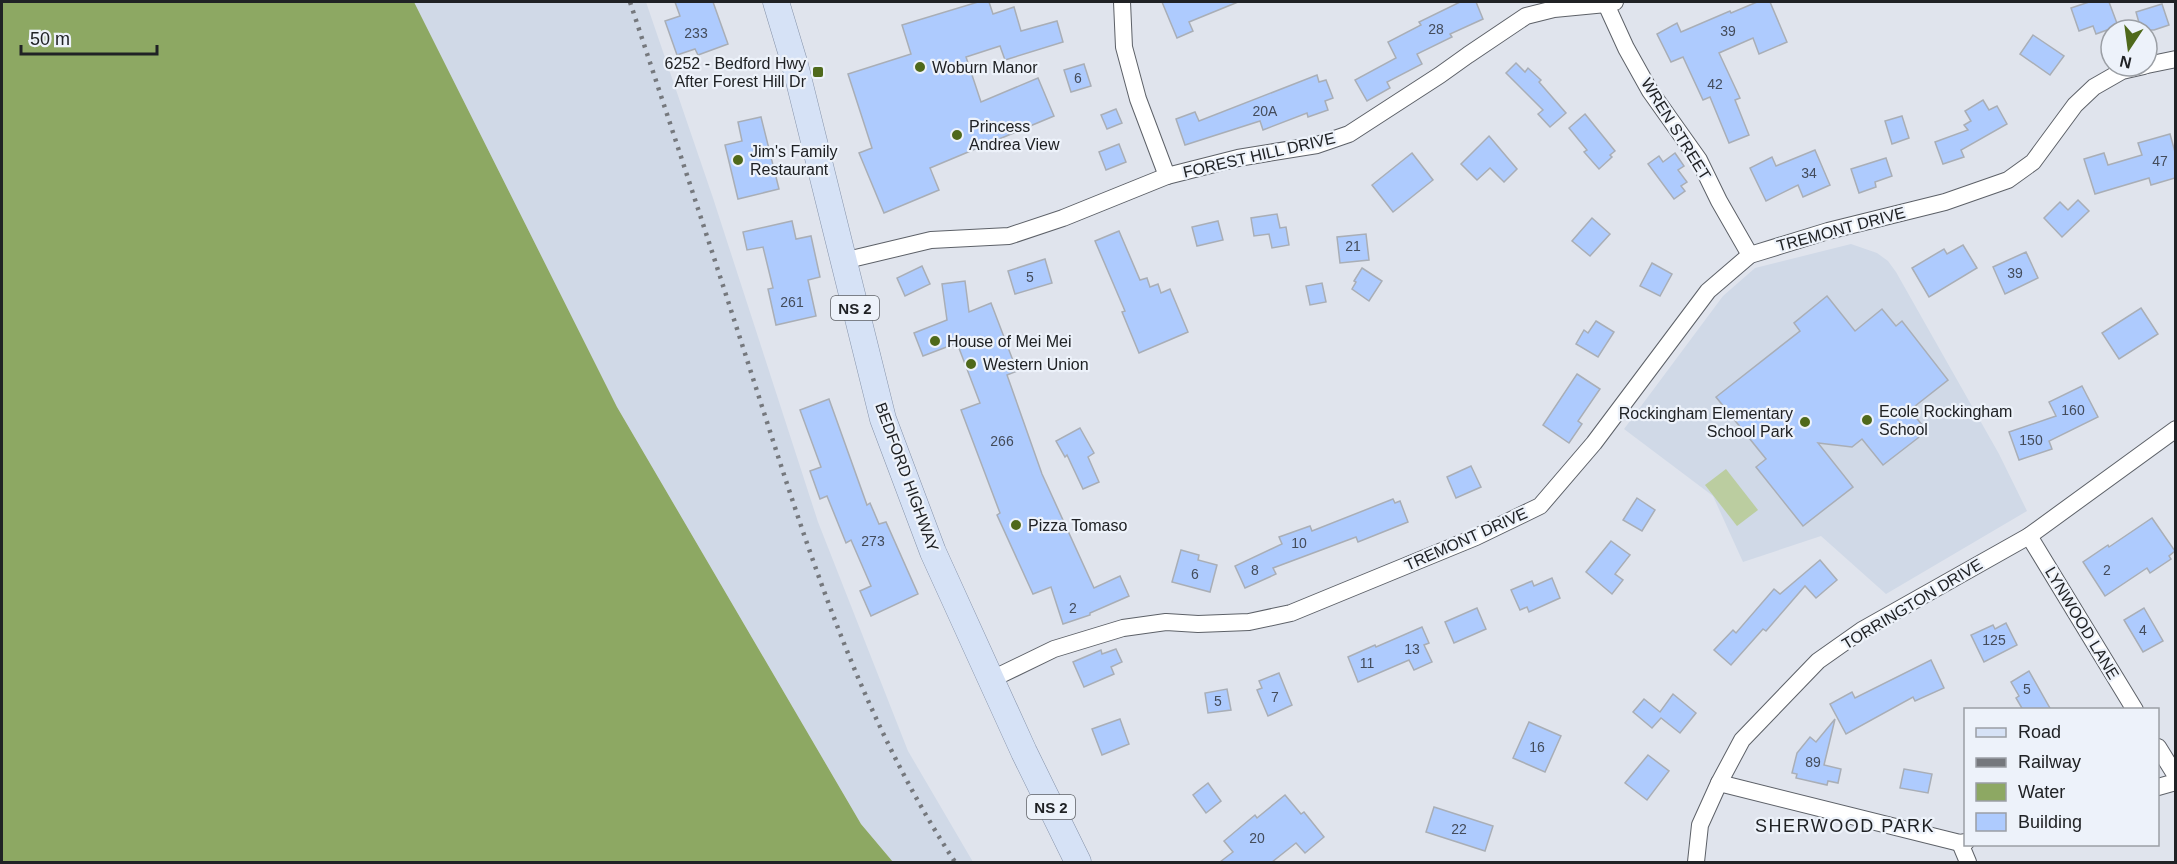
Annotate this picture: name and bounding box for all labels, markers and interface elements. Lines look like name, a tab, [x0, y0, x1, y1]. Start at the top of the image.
scale bar	[21, 18, 158, 56]
north arrow	[2099, 18, 2159, 78]
house number: 28	[1428, 21, 1444, 37]
house number: 39	[1720, 23, 1736, 39]
house number: 233	[684, 25, 708, 41]
text: 50 m	[30, 29, 70, 49]
text: N	[2118, 53, 2133, 72]
place label: 6252 - Bedford Hwy After Forest Hill Dr	[665, 55, 807, 90]
place label: Woburn Manor	[932, 59, 1038, 76]
marker: Woburn Manor	[913, 60, 927, 74]
marker: 6252 - Bedford Hwy After Forest Hill Dr	[811, 65, 825, 79]
house number: 6	[1074, 70, 1082, 86]
street label: WREN STREET	[1638, 75, 1714, 183]
house number: 42	[1707, 76, 1723, 92]
house number: 20A	[1253, 103, 1278, 119]
place label: Princess Andrea View	[969, 118, 1060, 153]
marker: Princess Andrea View	[950, 128, 964, 142]
street label: FOREST HILL DRIVE	[1181, 129, 1337, 181]
place label: Jim's Family Restaurant	[750, 143, 838, 178]
marker: Jim's Family Restaurant	[731, 153, 745, 167]
house number: 47	[2152, 153, 2168, 169]
house number: 34	[1801, 165, 1817, 181]
street label: TREMONT DRIVE	[1775, 204, 1907, 254]
house number: 21	[1345, 238, 1361, 254]
house number: 39	[2007, 265, 2023, 281]
house number: 5	[1026, 269, 1034, 285]
house number: 261	[780, 294, 804, 310]
road number: NS 2	[831, 296, 879, 320]
place label: House of Mei Mei	[947, 333, 1072, 350]
marker: House of Mei Mei	[928, 334, 942, 348]
place label: Western Union	[983, 356, 1089, 373]
marker: Western Union	[964, 357, 978, 371]
street label: BEDFORD HIGHWAY	[872, 400, 942, 554]
house number: 160	[2061, 402, 2085, 418]
place label: Ecole Rockingham School	[1879, 403, 2012, 438]
place label: Rockingham Elementary School Park	[1619, 405, 1794, 440]
marker: Ecole Rockingham School	[1860, 413, 1874, 427]
marker: Rockingham Elementary School Park	[1798, 415, 1812, 429]
house number: 150	[2019, 432, 2043, 448]
house number: 266	[990, 433, 1014, 449]
street label: TREMONT DRIVE	[1402, 504, 1530, 574]
place label: Pizza Tomaso	[1028, 517, 1127, 534]
marker: Pizza Tomaso	[1009, 518, 1023, 532]
house number: 273	[861, 533, 885, 549]
house number: 10	[1291, 535, 1307, 551]
street label: TORRINGTON DRIVE	[1839, 555, 1985, 653]
house number: 8	[1251, 562, 1259, 578]
house number: 2	[2103, 562, 2111, 578]
street label: LYNWOOD LANE	[2042, 564, 2122, 682]
house number: 6	[1191, 566, 1199, 582]
house number: 2	[1069, 600, 1077, 616]
house number: 4	[2139, 622, 2147, 638]
house number: 125	[1982, 632, 2006, 648]
house number: 13	[1404, 641, 1420, 657]
house number: 11	[1360, 655, 1374, 671]
house number: 5	[2023, 681, 2031, 697]
house number: 7	[1271, 689, 1279, 705]
house number: 5	[1214, 693, 1222, 709]
legend	[1964, 708, 2159, 846]
text: Road	[2018, 722, 2061, 742]
house number: 16	[1529, 739, 1545, 755]
text: Railway	[2018, 752, 2081, 772]
house number: 89	[1805, 754, 1821, 770]
text: Water	[2018, 782, 2065, 802]
road number: NS 2	[1027, 795, 1075, 819]
text: Building	[2018, 812, 2082, 832]
district label: SHERWOOD PARK	[1755, 816, 1935, 836]
house number: 22	[1451, 821, 1467, 837]
house number: 20	[1249, 830, 1265, 846]

